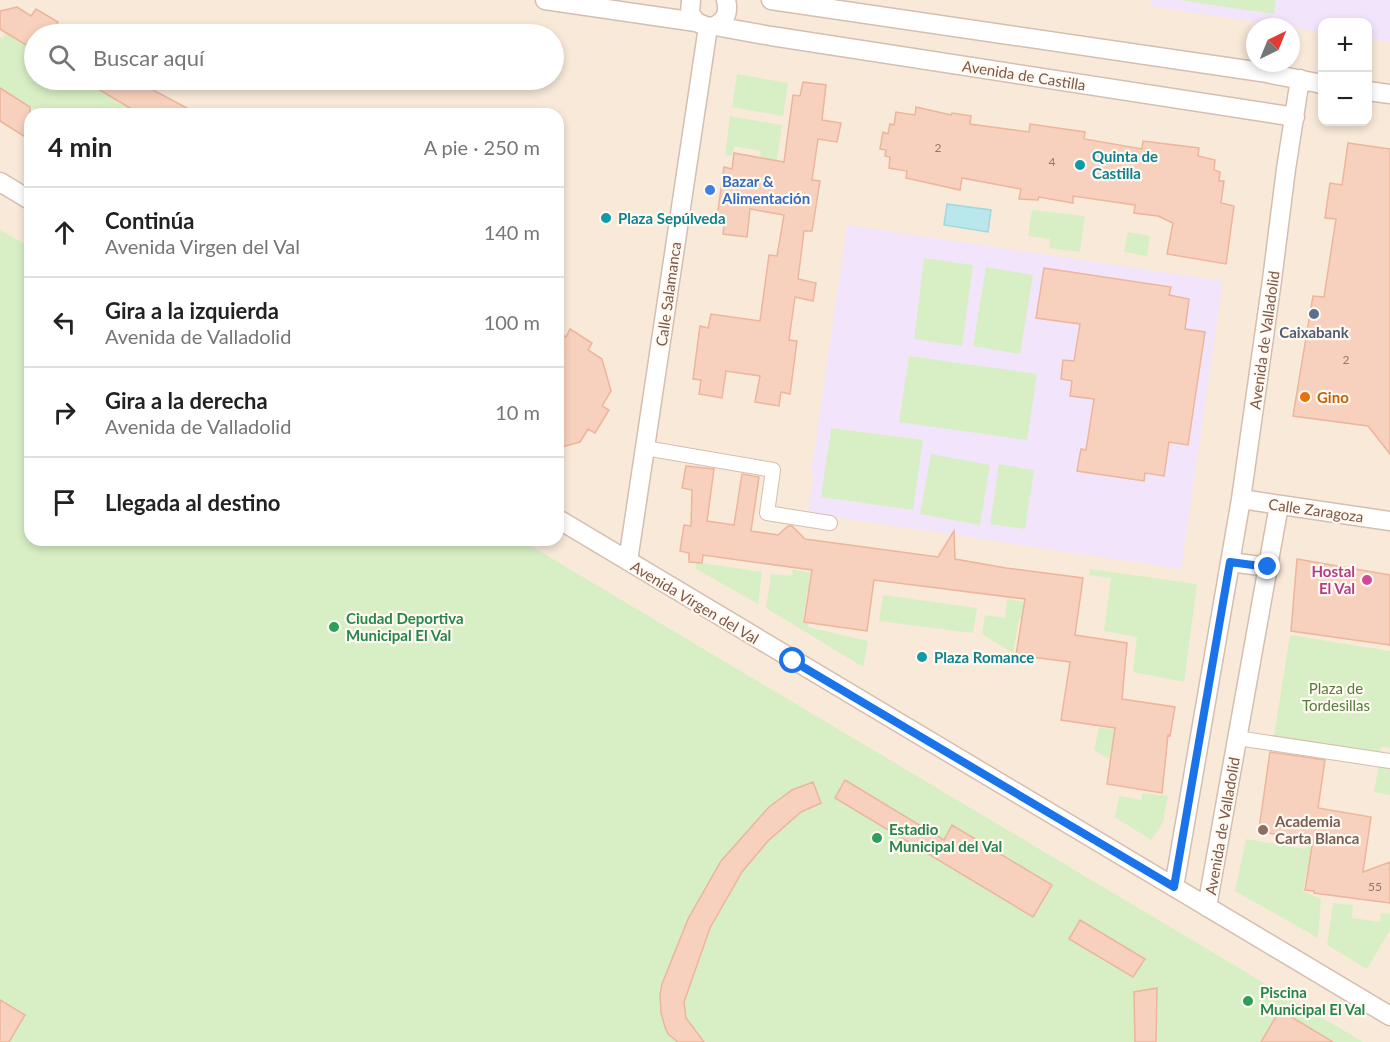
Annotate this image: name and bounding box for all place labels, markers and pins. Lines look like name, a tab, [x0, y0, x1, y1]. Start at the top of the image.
place label: Quinta de Castilla	[1092, 147, 1158, 182]
marker: Quinta de Castilla	[1073, 158, 1087, 172]
place label: Bazar & Alimentación	[721, 172, 810, 207]
marker: Bazar & Alimentación	[703, 183, 717, 197]
place label: Plaza Sepúlveda	[618, 209, 726, 227]
marker: Plaza Sepúlveda	[599, 211, 613, 225]
marker: Caixabank	[1307, 307, 1321, 321]
place label: Caixabank	[1279, 323, 1350, 341]
place label: Gino	[1317, 388, 1349, 406]
marker: Gino	[1298, 390, 1312, 404]
place label: Hostal El Val	[1312, 562, 1355, 597]
marker: Hostal El Val	[1360, 573, 1374, 587]
place label: Ciudad Deportiva Municipal El Val	[346, 609, 464, 644]
marker: Ciudad Deportiva Municipal El Val	[327, 620, 341, 634]
place label: Plaza Romance	[934, 648, 1034, 666]
marker: Plaza Romance	[915, 650, 929, 664]
place label: Academia Carta Blanca	[1274, 812, 1359, 847]
place label: Estadio Municipal del Val	[889, 820, 1002, 855]
marker: Academia Carta Blanca	[1256, 823, 1270, 837]
marker: Estadio Municipal del Val	[870, 831, 884, 845]
place label: Piscina Municipal El Val	[1260, 983, 1365, 1018]
marker: Piscina Municipal El Val	[1241, 994, 1255, 1008]

